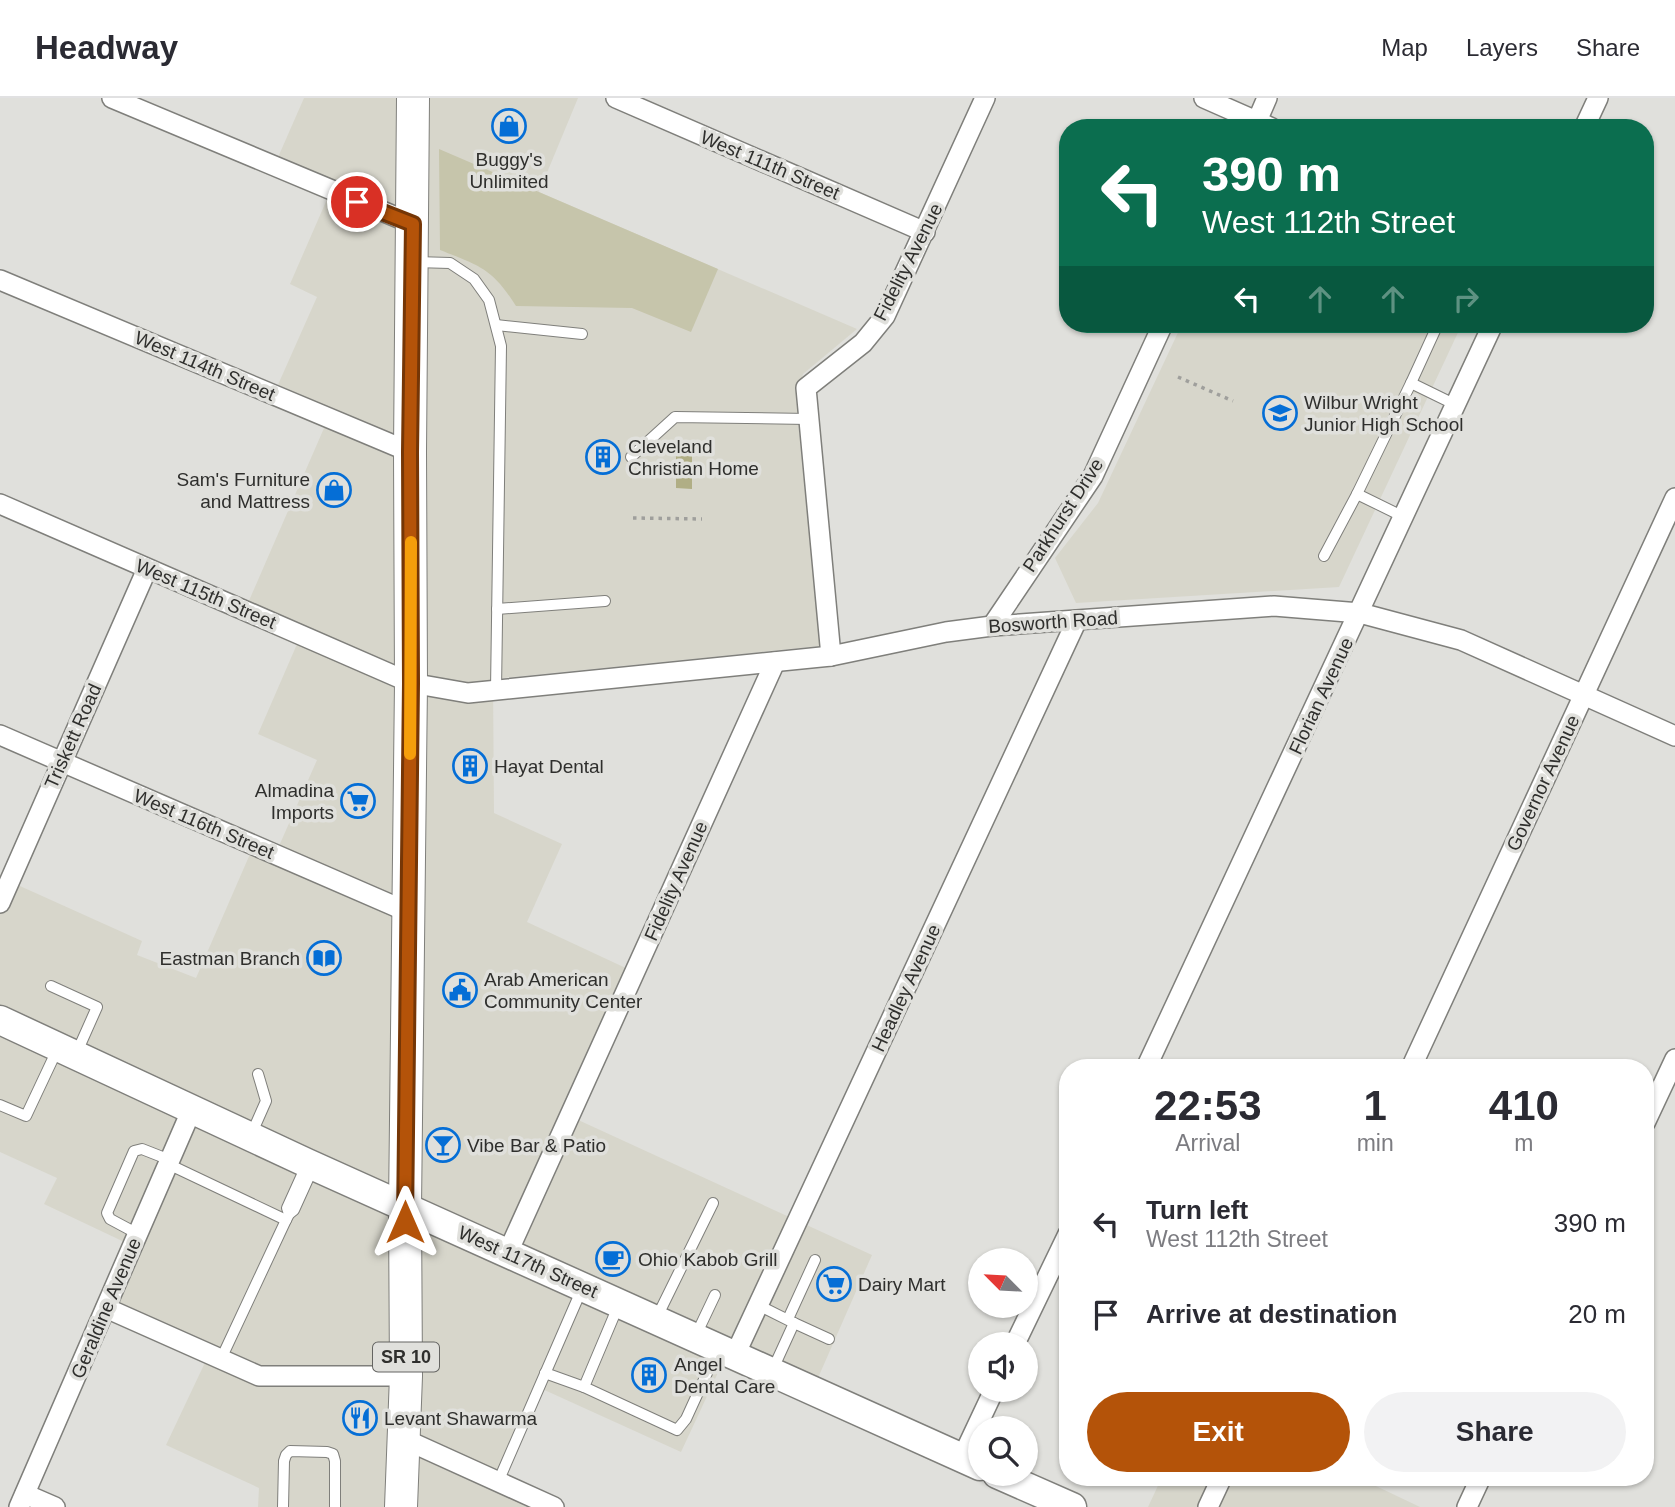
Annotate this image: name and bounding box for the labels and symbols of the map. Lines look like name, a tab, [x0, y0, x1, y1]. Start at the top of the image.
shop icon: Buggy's Unlimited	[490, 107, 528, 145]
street label: West 111th Street	[697, 126, 843, 204]
place label: Buggy's Unlimited	[469, 149, 549, 192]
pin	[327, 172, 387, 232]
street label: Fidelity Avenue	[869, 200, 947, 324]
street label: West 114th Street	[132, 327, 279, 405]
place label: Wilbur Wright Junior High School	[1304, 392, 1463, 435]
school or university icon: Wilbur Wright Junior High School	[1261, 394, 1299, 432]
place label: Cleveland Christian Home	[628, 436, 759, 479]
building icon: Cleveland Christian Home	[584, 438, 622, 476]
street label: Parkhurst Drive	[1019, 454, 1107, 576]
place label: Sam's Furniture and Mattress	[176, 469, 310, 512]
shop icon: Sam's Furniture and Mattress	[315, 471, 353, 509]
street label: West 115th Street	[133, 555, 280, 633]
street label: Bosworth Road	[987, 607, 1119, 637]
street label: Florian Avenue	[1285, 634, 1357, 758]
street label: Triskett Road	[41, 680, 105, 792]
street label: Governor Avenue	[1502, 712, 1584, 854]
building icon: Hayat Dental	[451, 747, 489, 785]
place label: Hayat Dental	[494, 756, 604, 777]
place label: Almadina Imports	[255, 780, 334, 823]
supermarket icon: Almadina Imports	[339, 782, 377, 820]
street label: West 116th Street	[131, 785, 278, 863]
street label: Fidelity Avenue	[640, 818, 712, 944]
street label: Headley Avenue	[867, 921, 945, 1055]
library icon: Eastman Branch	[305, 939, 343, 977]
place label: Eastman Branch	[160, 948, 300, 969]
place label: Arab American Community Center	[484, 969, 643, 1012]
public building icon: Arab American Community Center	[441, 971, 479, 1009]
bar icon: Vibe Bar & Patio	[424, 1126, 462, 1164]
place label: Vibe Bar & Patio	[467, 1135, 606, 1156]
position arrow	[368, 1185, 442, 1259]
street label: West 117th Street	[455, 1222, 602, 1302]
street label: Geraldine Avenue	[67, 1235, 145, 1381]
cafe icon: Ohio Kabob Grill	[594, 1240, 632, 1278]
north arrow	[968, 1248, 1038, 1318]
place label: Ohio Kabob Grill	[638, 1249, 777, 1270]
supermarket icon: Dairy Mart	[815, 1265, 853, 1303]
place label: Dairy Mart	[858, 1274, 946, 1295]
road number: SR 10	[373, 1342, 439, 1372]
place label: Angel Dental Care	[674, 1354, 775, 1397]
building icon: Angel Dental Care	[630, 1356, 668, 1394]
restaurant icon: Levant Shawarma	[341, 1399, 379, 1437]
place label: Levant Shawarma	[384, 1408, 538, 1429]

